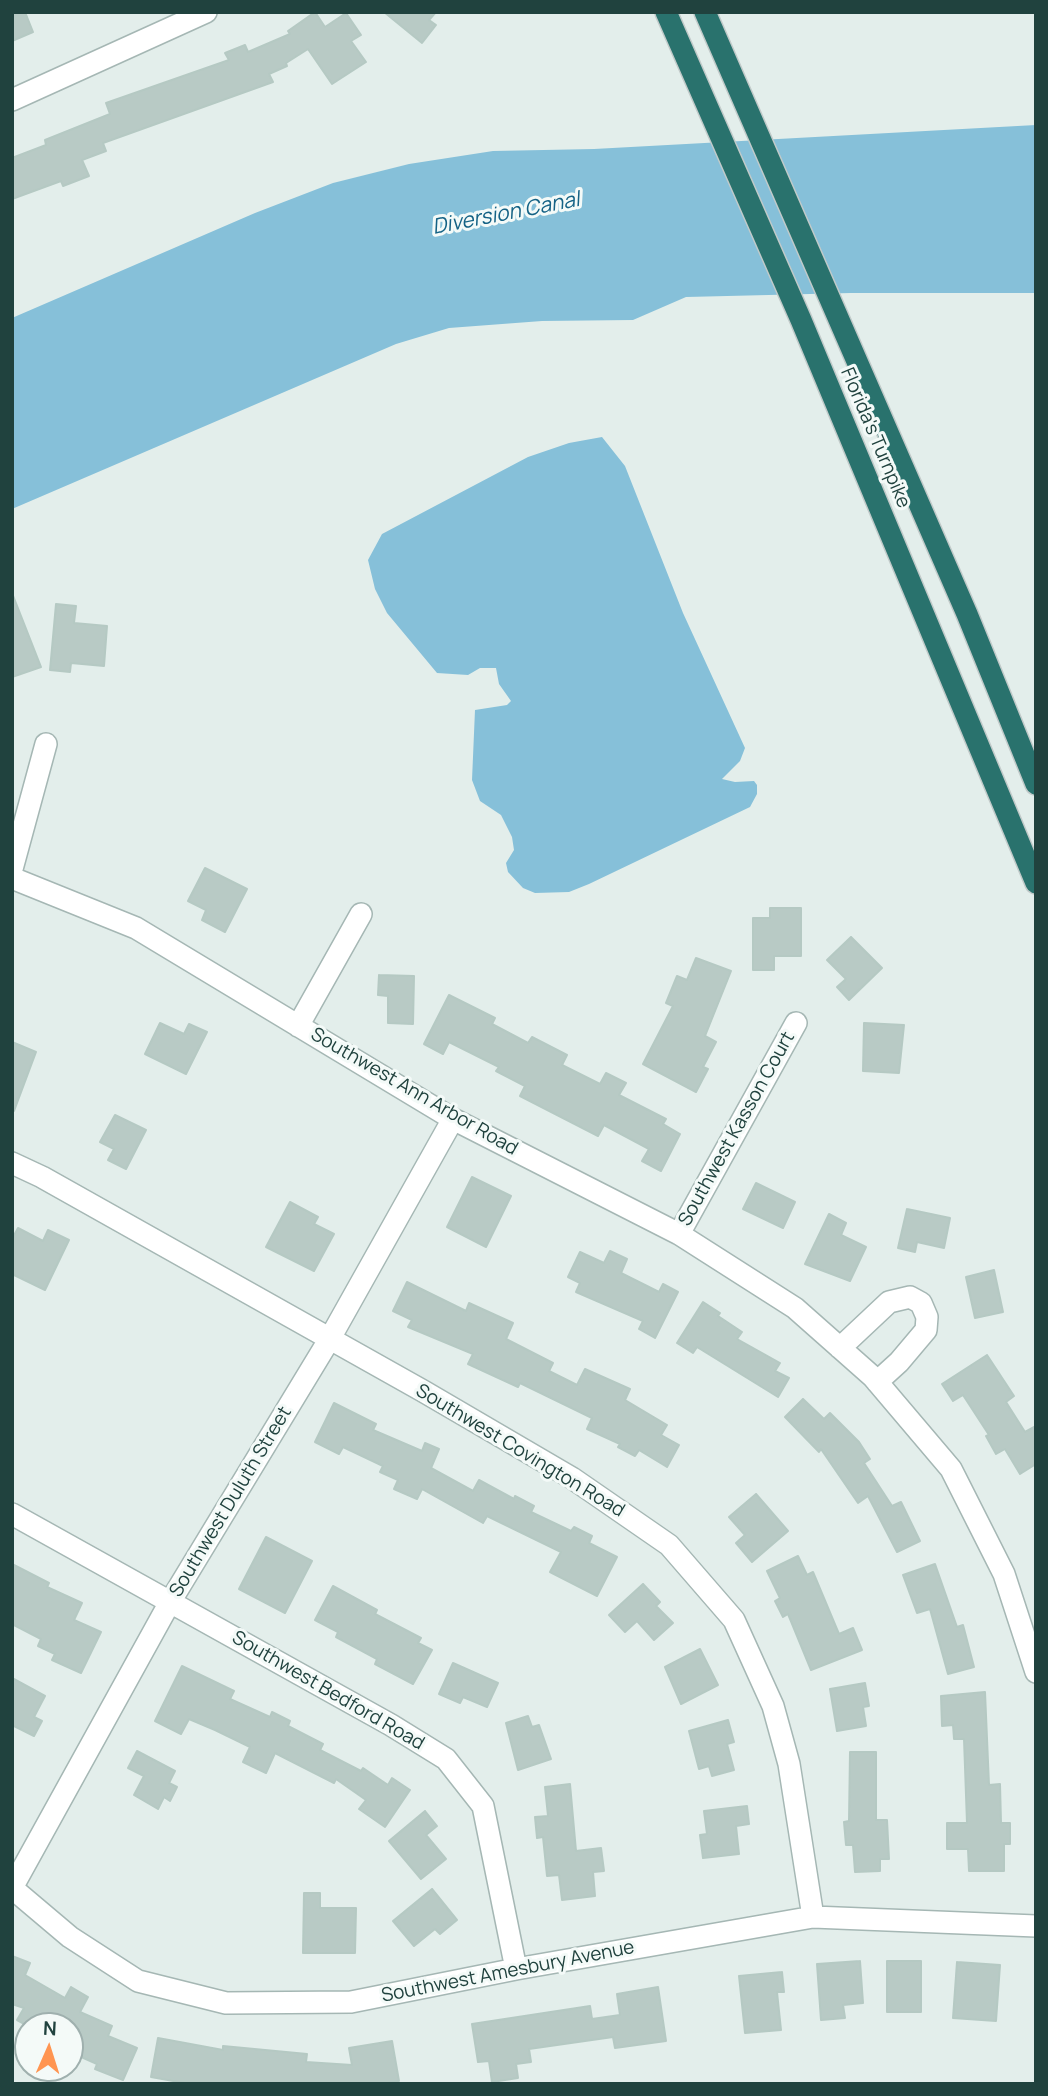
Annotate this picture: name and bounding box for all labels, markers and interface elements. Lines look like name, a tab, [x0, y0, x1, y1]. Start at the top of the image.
water label: Diversion Canal	[430, 187, 582, 241]
street label: Florida's Turnpike	[835, 364, 915, 512]
street label: Southwest Ann Arbor Road	[306, 1023, 522, 1161]
street label: Southwest Kasson Court	[674, 1028, 800, 1230]
street label: Southwest Covington Road	[411, 1380, 629, 1522]
street label: Southwest Duluth Street	[165, 1403, 297, 1601]
street label: Southwest Bedford Road	[228, 1627, 428, 1755]
street label: Southwest Amesbury Avenue	[380, 1936, 636, 2008]
north arrow	[14, 2012, 84, 2082]
text: N	[42, 2015, 57, 2041]

